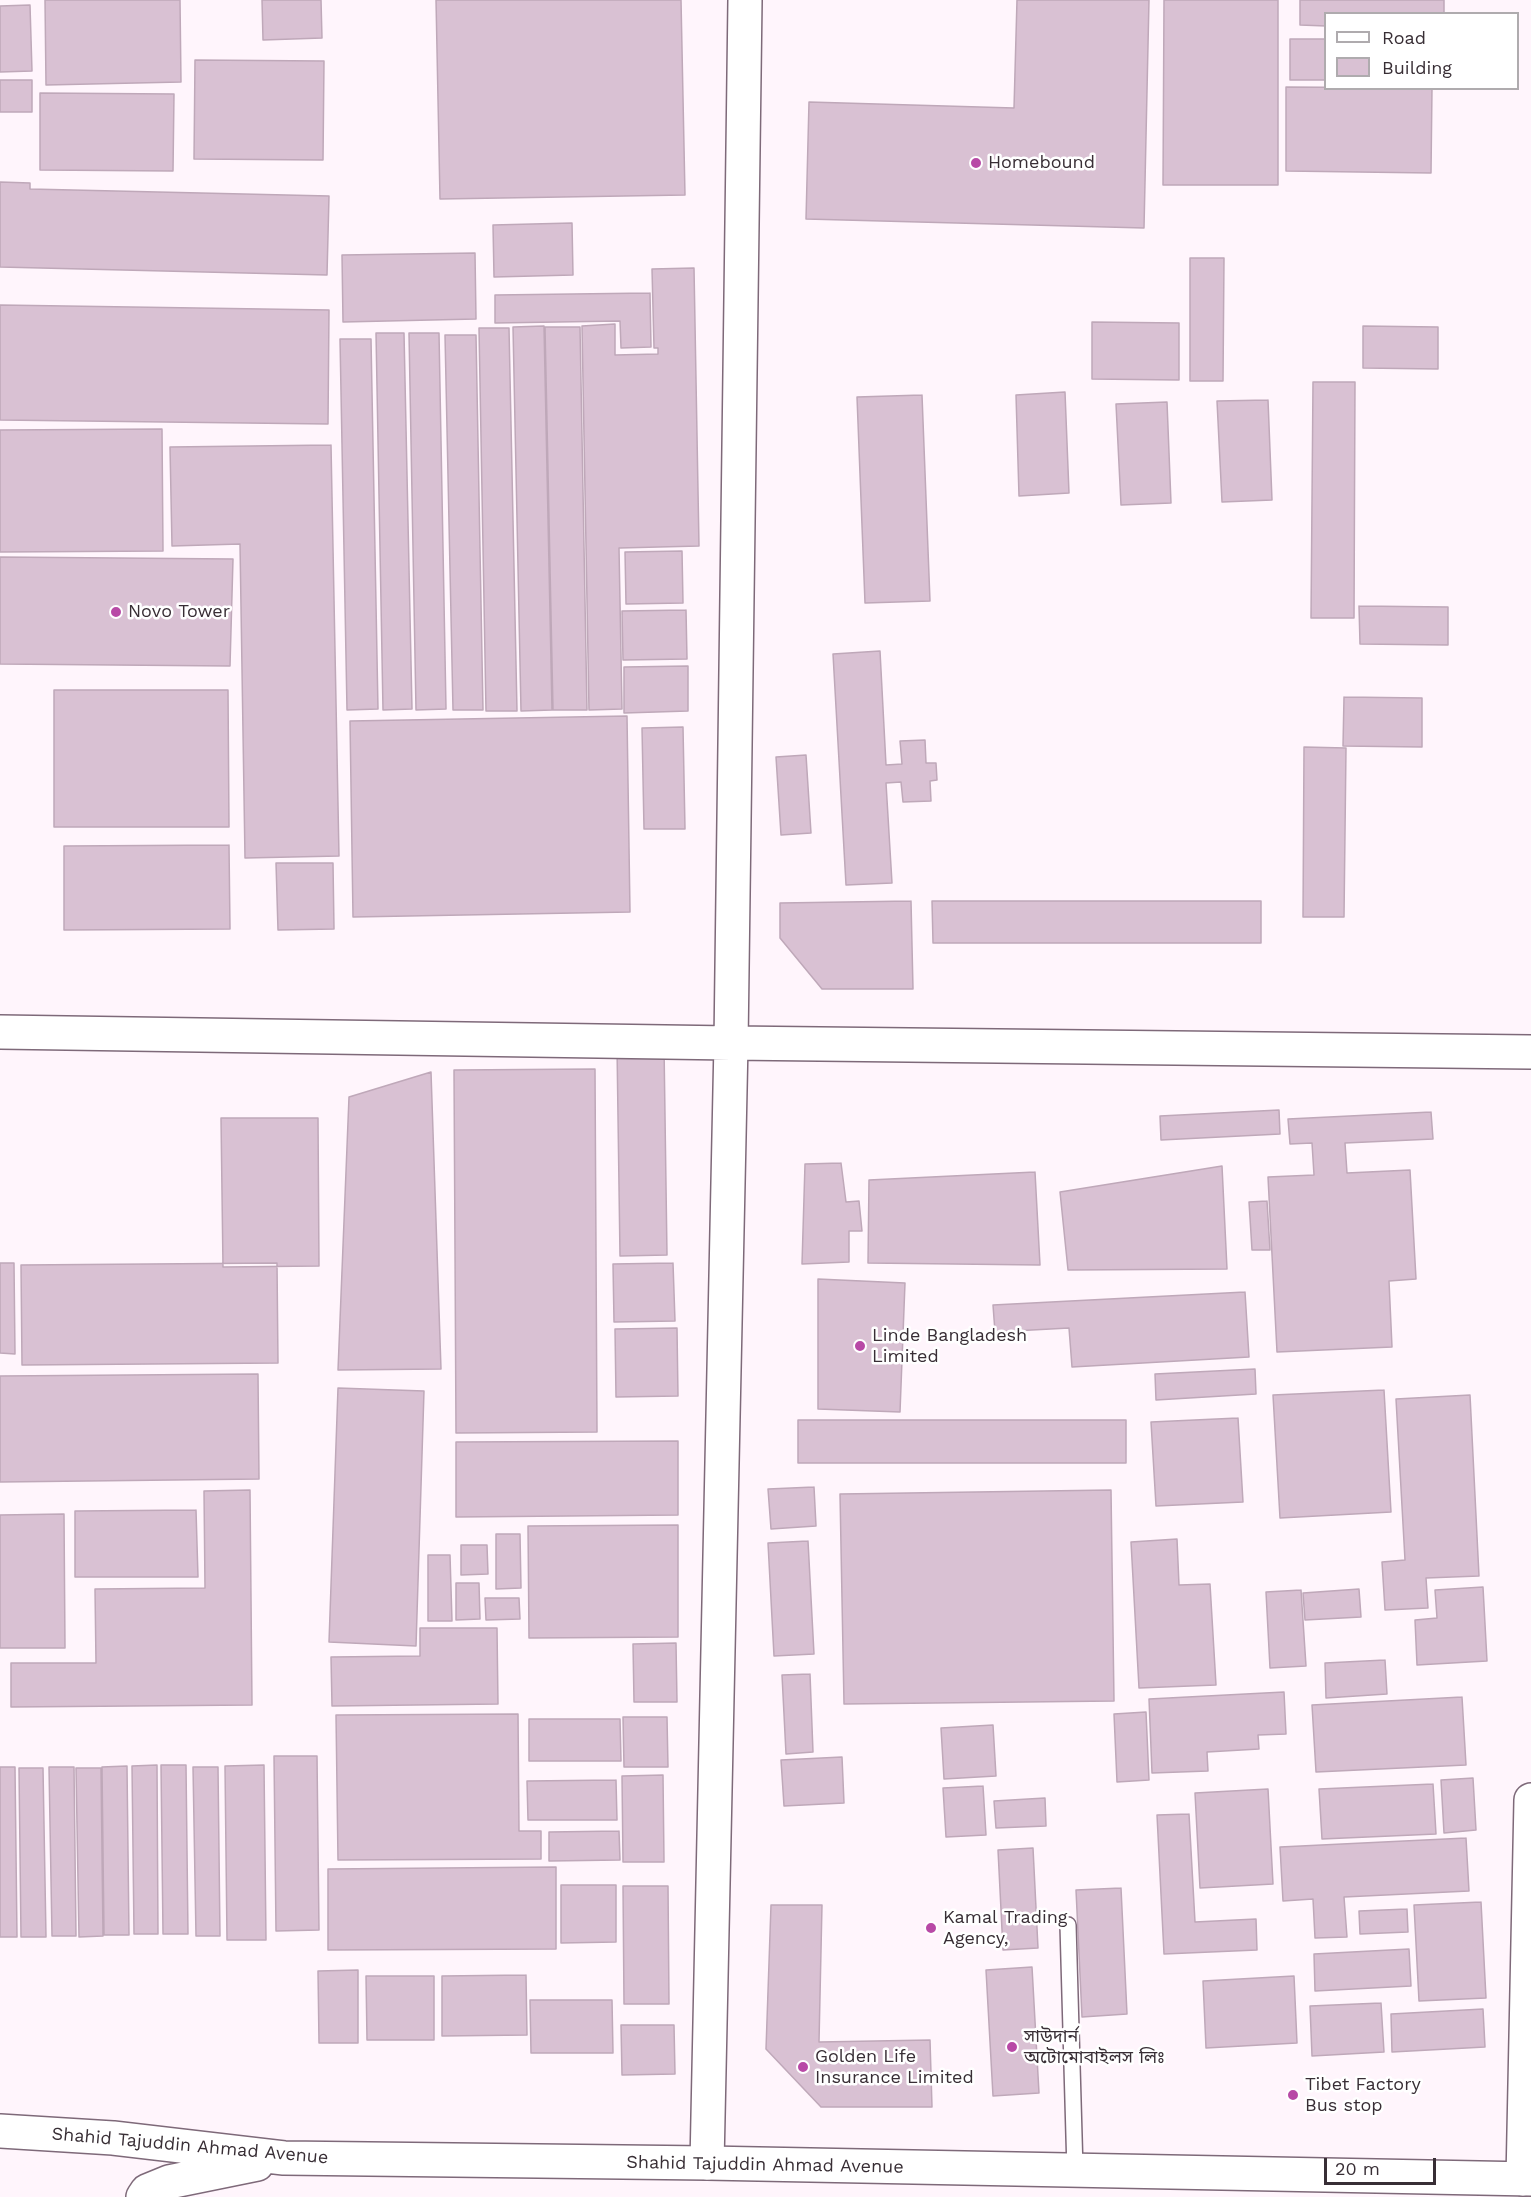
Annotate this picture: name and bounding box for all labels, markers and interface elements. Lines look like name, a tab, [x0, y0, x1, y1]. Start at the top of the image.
legend	[1324, 12, 1519, 90]
text: Road	[1382, 27, 1426, 48]
text: Building	[1382, 57, 1452, 78]
place label: Homebound	[988, 152, 1095, 174]
marker: Homebound	[969, 156, 983, 170]
place label: Novo Tower	[128, 601, 230, 623]
marker: Novo Tower	[109, 605, 123, 619]
place label: Linde Bangladesh Limited	[872, 1325, 1027, 1368]
marker: Linde Bangladesh Limited	[853, 1339, 867, 1353]
place label: Kamal Trading Agency,	[943, 1907, 1067, 1950]
marker: Kamal Trading Agency,	[924, 1921, 938, 1935]
place label: সাউদার্ন অটোমোবাইলস লিঃ	[1024, 2026, 1165, 2068]
marker: সাউদার্ন অটোমোবাইলস লিঃ	[1005, 2040, 1019, 2054]
place label: Golden Life Insurance Limited	[815, 2046, 974, 2088]
marker: Golden Life Insurance Limited	[796, 2060, 810, 2074]
place label: Tibet Factory Bus stop	[1305, 2074, 1421, 2116]
marker: Tibet Factory Bus stop	[1286, 2088, 1300, 2102]
street label: Shahid Tajuddin Ahmad Avenue	[51, 2123, 329, 2169]
scale bar	[1327, 2146, 1440, 2184]
street label: Shahid Tajuddin Ahmad Avenue	[626, 2152, 904, 2178]
text: 20 m	[1335, 2158, 1380, 2179]

